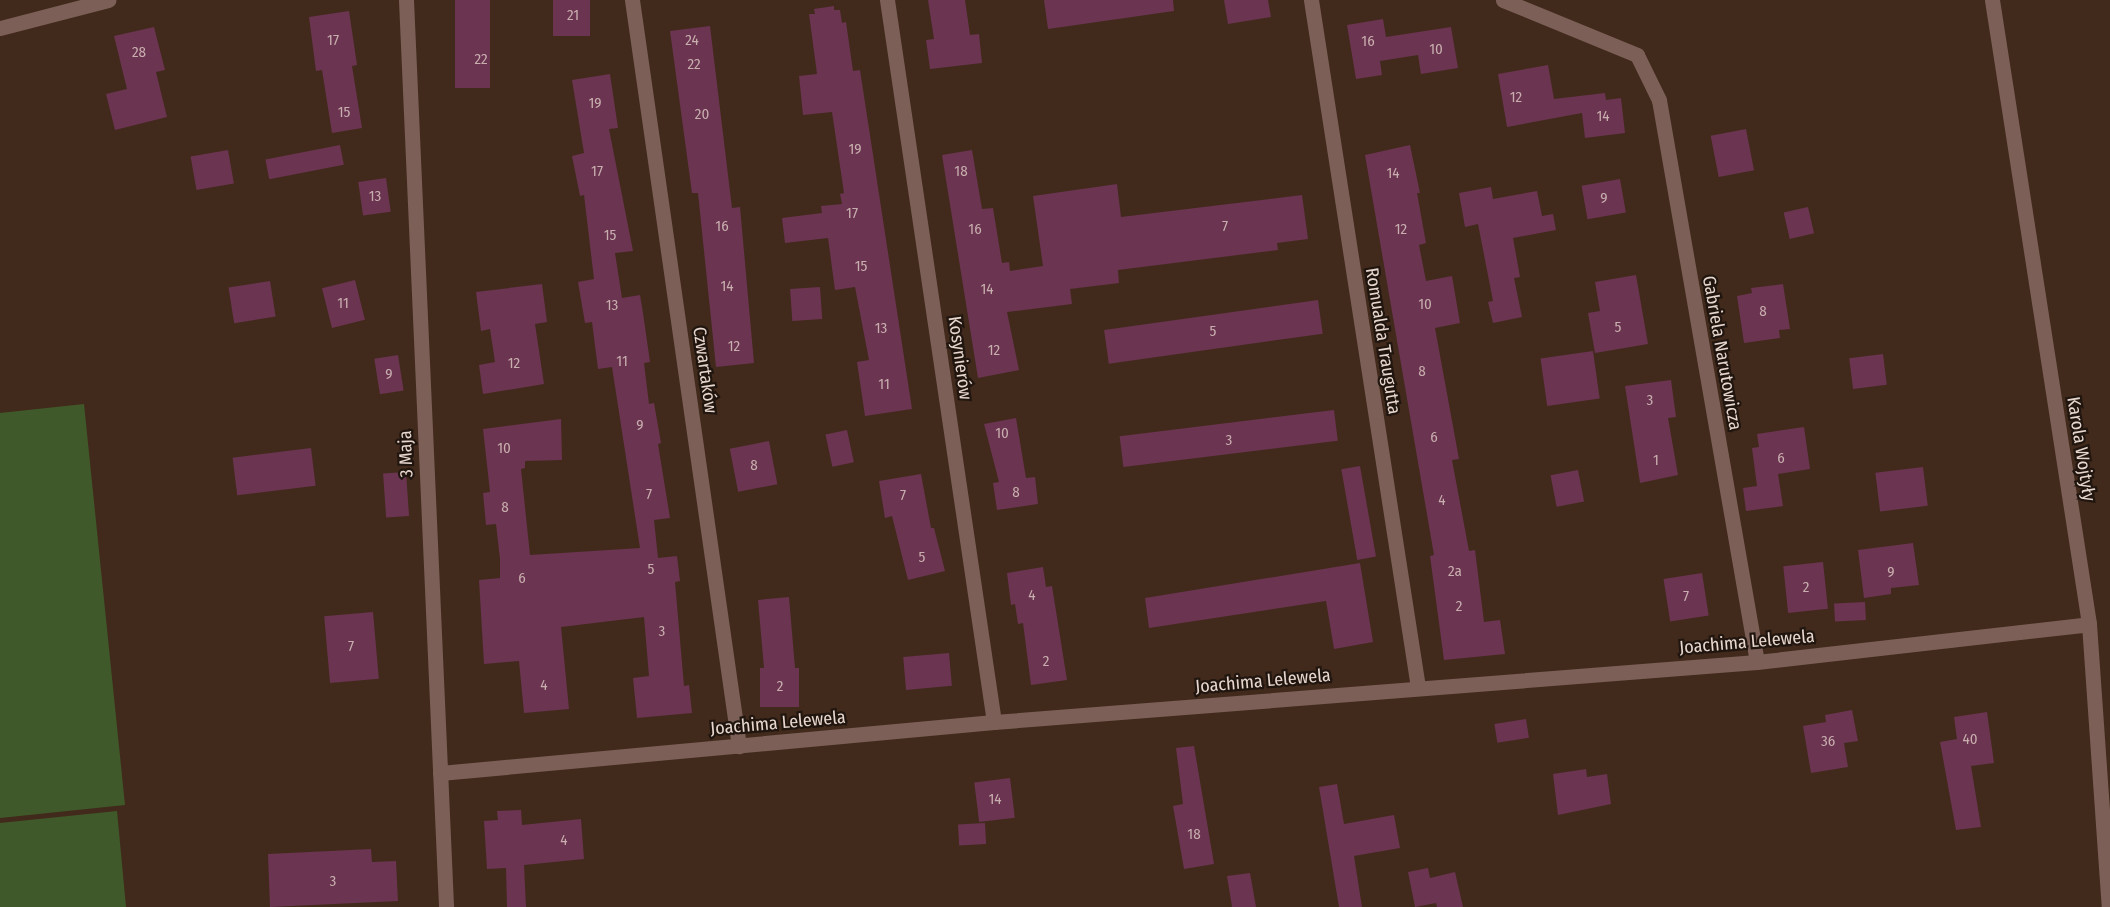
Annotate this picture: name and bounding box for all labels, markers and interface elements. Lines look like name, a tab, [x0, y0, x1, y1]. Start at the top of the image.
house number: 21	[567, 7, 579, 25]
house number: 17	[327, 32, 339, 50]
house number: 24	[685, 32, 699, 50]
house number: 16	[1361, 33, 1375, 51]
house number: 10	[1429, 41, 1443, 59]
house number: 28	[132, 44, 146, 62]
house number: 22	[474, 51, 488, 69]
house number: 22	[687, 56, 701, 74]
house number: 12	[1510, 89, 1522, 107]
house number: 19	[588, 95, 602, 113]
house number: 15	[338, 104, 350, 122]
house number: 20	[695, 106, 709, 124]
house number: 14	[1596, 108, 1610, 126]
house number: 19	[848, 141, 862, 159]
house number: 17	[591, 163, 603, 181]
house number: 18	[954, 163, 968, 181]
house number: 14	[1386, 165, 1400, 183]
house number: 13	[369, 188, 381, 206]
house number: 9	[1600, 190, 1608, 208]
house number: 17	[846, 205, 858, 223]
house number: 16	[715, 218, 729, 236]
house number: 7	[1222, 218, 1228, 236]
house number: 16	[968, 221, 982, 239]
house number: 12	[1395, 221, 1407, 239]
house number: 15	[604, 227, 616, 245]
house number: 15	[855, 258, 867, 276]
street label: Romualda Traugutta	[1361, 266, 1405, 416]
street label: Gabriela Narutowicza	[1698, 274, 1746, 432]
house number: 14	[720, 278, 734, 296]
house number: 14	[980, 281, 994, 299]
house number: 11	[337, 295, 349, 313]
house number: 10	[1418, 296, 1432, 314]
house number: 13	[606, 297, 618, 315]
house number: 8	[1759, 303, 1767, 321]
street label: Kosynierów	[943, 315, 977, 401]
house number: 5	[1615, 319, 1621, 337]
house number: 13	[875, 320, 887, 338]
house number: 5	[1210, 323, 1216, 341]
street label: Czwartaków	[688, 325, 722, 415]
house number: 12	[728, 338, 740, 356]
house number: 12	[988, 342, 1000, 360]
house number: 11	[616, 353, 628, 371]
house number: 12	[508, 355, 520, 373]
house number: 8	[1418, 363, 1426, 381]
house number: 9	[385, 366, 393, 384]
house number: 11	[878, 376, 890, 394]
house number: 3	[1647, 392, 1653, 410]
street label: Karola Wojtyły	[2062, 395, 2100, 503]
house number: 9	[636, 417, 644, 435]
house number: 10	[995, 425, 1009, 443]
house number: 6	[1430, 429, 1438, 447]
street label: 3 Maja	[394, 430, 418, 478]
house number: 3	[1226, 432, 1232, 450]
house number: 10	[497, 440, 511, 458]
house number: 6	[1777, 450, 1785, 468]
house number: 1	[1653, 452, 1659, 470]
house number: 8	[750, 457, 758, 475]
house number: 8	[1012, 484, 1020, 502]
house number: 7	[646, 486, 652, 504]
house number: 7	[900, 487, 906, 505]
house number: 4	[1438, 492, 1446, 510]
house number: 8	[501, 499, 509, 517]
house number: 5	[919, 549, 925, 567]
house number: 5	[648, 561, 654, 579]
house number: 2a	[1448, 563, 1462, 581]
house number: 9	[1887, 564, 1895, 582]
house number: 6	[518, 570, 526, 588]
house number: 2	[1803, 579, 1809, 597]
house number: 4	[1028, 587, 1036, 605]
house number: 7	[1683, 588, 1689, 606]
house number: 2	[1456, 598, 1462, 616]
house number: 3	[659, 623, 665, 641]
street label: Joachima Lelewela	[1678, 625, 1816, 659]
house number: 7	[348, 638, 354, 656]
house number: 2	[1043, 653, 1049, 671]
street label: Joachima Lelewela	[1194, 664, 1332, 698]
house number: 4	[540, 677, 548, 695]
house number: 2	[777, 678, 783, 696]
street label: Joachima Lelewela	[709, 706, 847, 740]
house number: 40	[1962, 731, 1978, 749]
house number: 36	[1821, 733, 1835, 751]
house number: 14	[988, 791, 1002, 809]
house number: 18	[1187, 826, 1201, 844]
house number: 4	[560, 832, 568, 850]
house number: 3	[330, 873, 336, 891]

